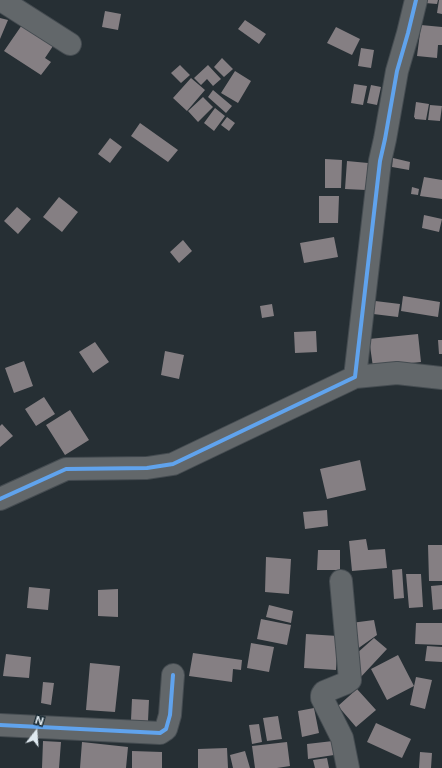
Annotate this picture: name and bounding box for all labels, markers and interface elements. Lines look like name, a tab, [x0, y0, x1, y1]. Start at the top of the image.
north arrow	[16, 712, 56, 752]
text: N	[33, 713, 46, 728]

